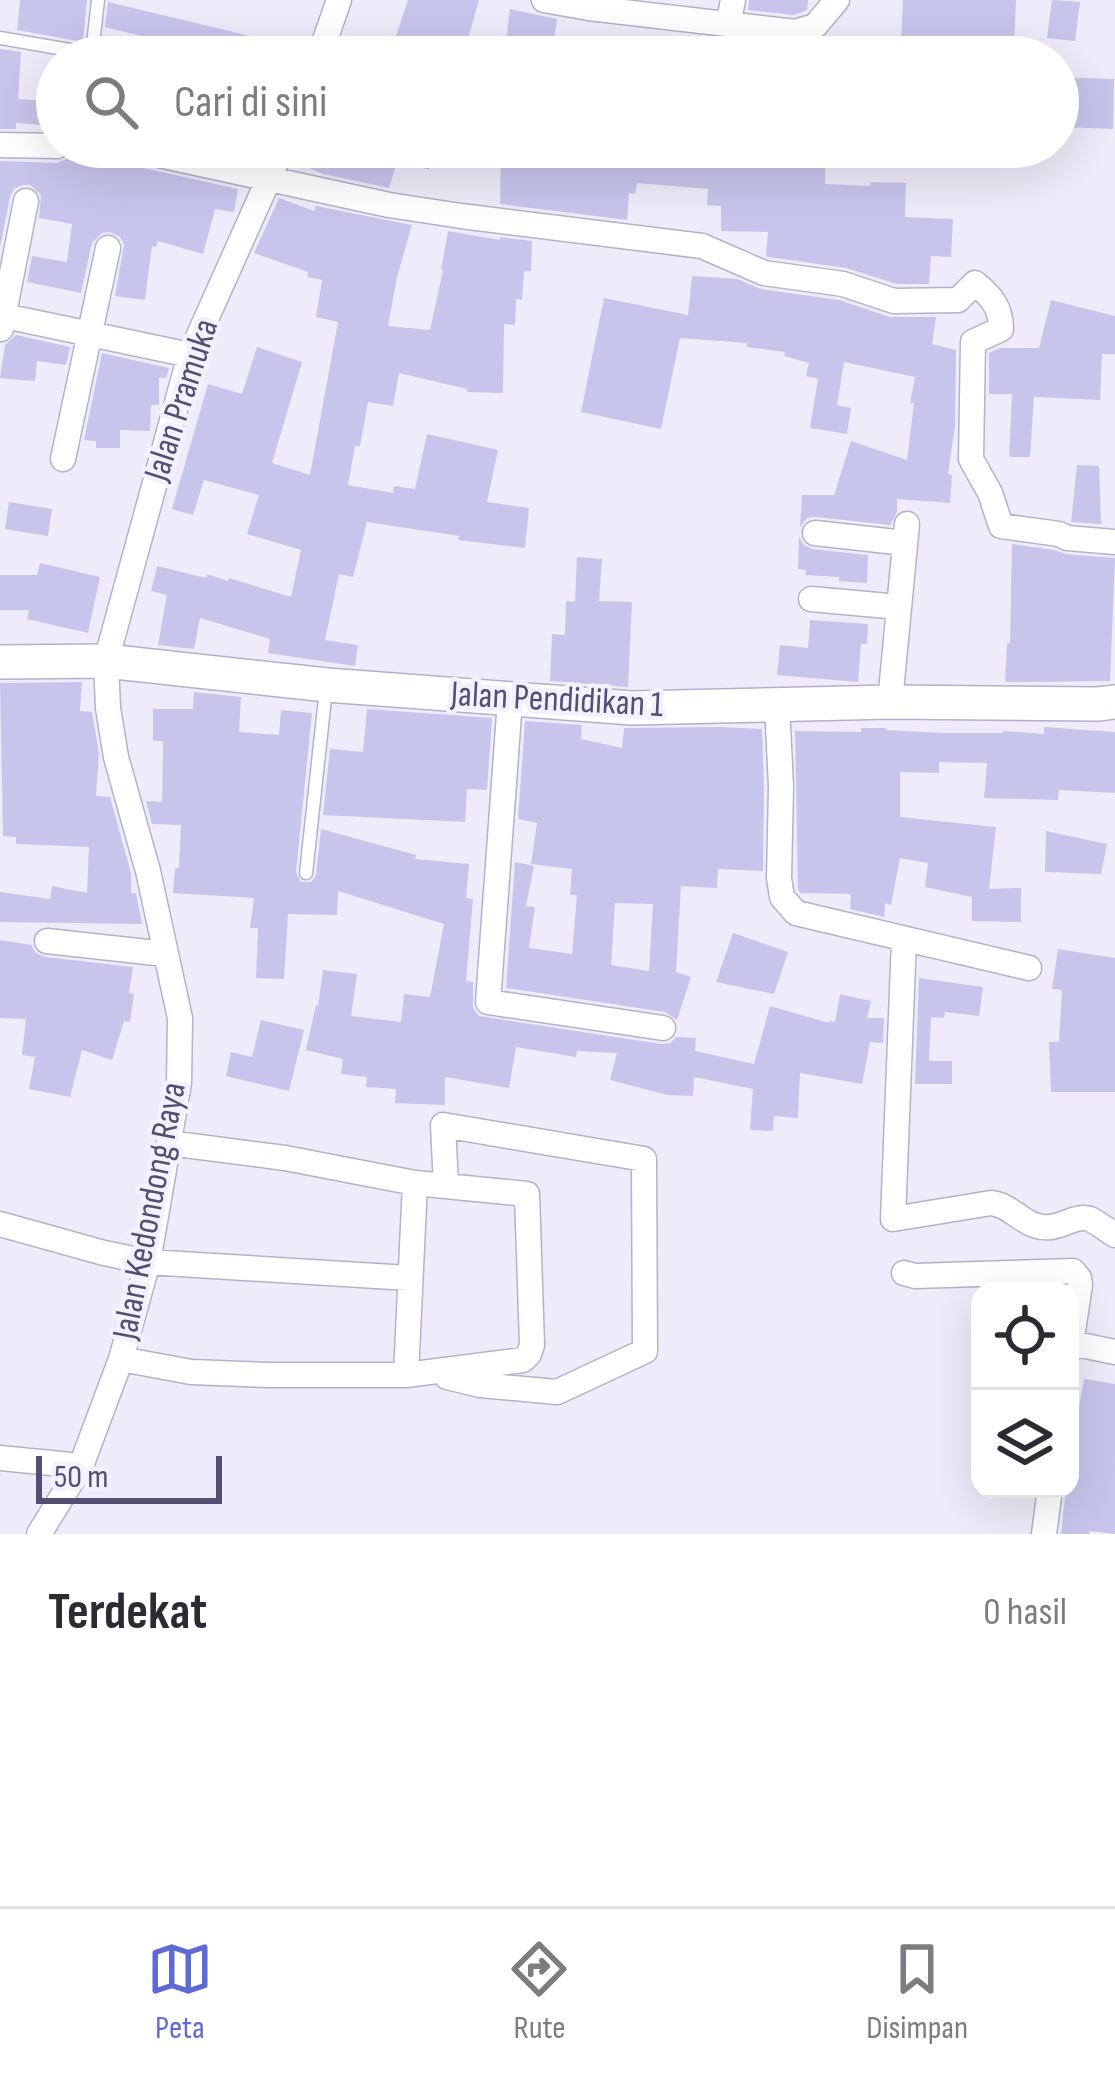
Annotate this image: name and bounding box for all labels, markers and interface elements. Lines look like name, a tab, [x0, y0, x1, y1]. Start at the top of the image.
search box	[36, 36, 1079, 168]
icon: search	[78, 69, 144, 135]
text: Cari di sini	[174, 75, 327, 130]
street label: Jalan Pramuka	[135, 314, 228, 487]
street label: Jalan Pendidikan 1	[449, 673, 665, 727]
street label: Jalan Kedondong Raya	[104, 1079, 196, 1344]
map controls	[971, 1282, 1079, 1498]
button: locate	[971, 1282, 1079, 1390]
button: layers	[971, 1390, 1079, 1498]
scale bar	[36, 1450, 222, 1503]
text: 50 m	[54, 1457, 108, 1497]
text: Terdekat	[48, 1582, 207, 1643]
text: 0 hasil	[983, 1589, 1067, 1636]
tab: Peta	[147, 1936, 213, 2048]
tab: Rute	[506, 1936, 572, 2048]
tab: Disimpan	[866, 1936, 968, 2048]

